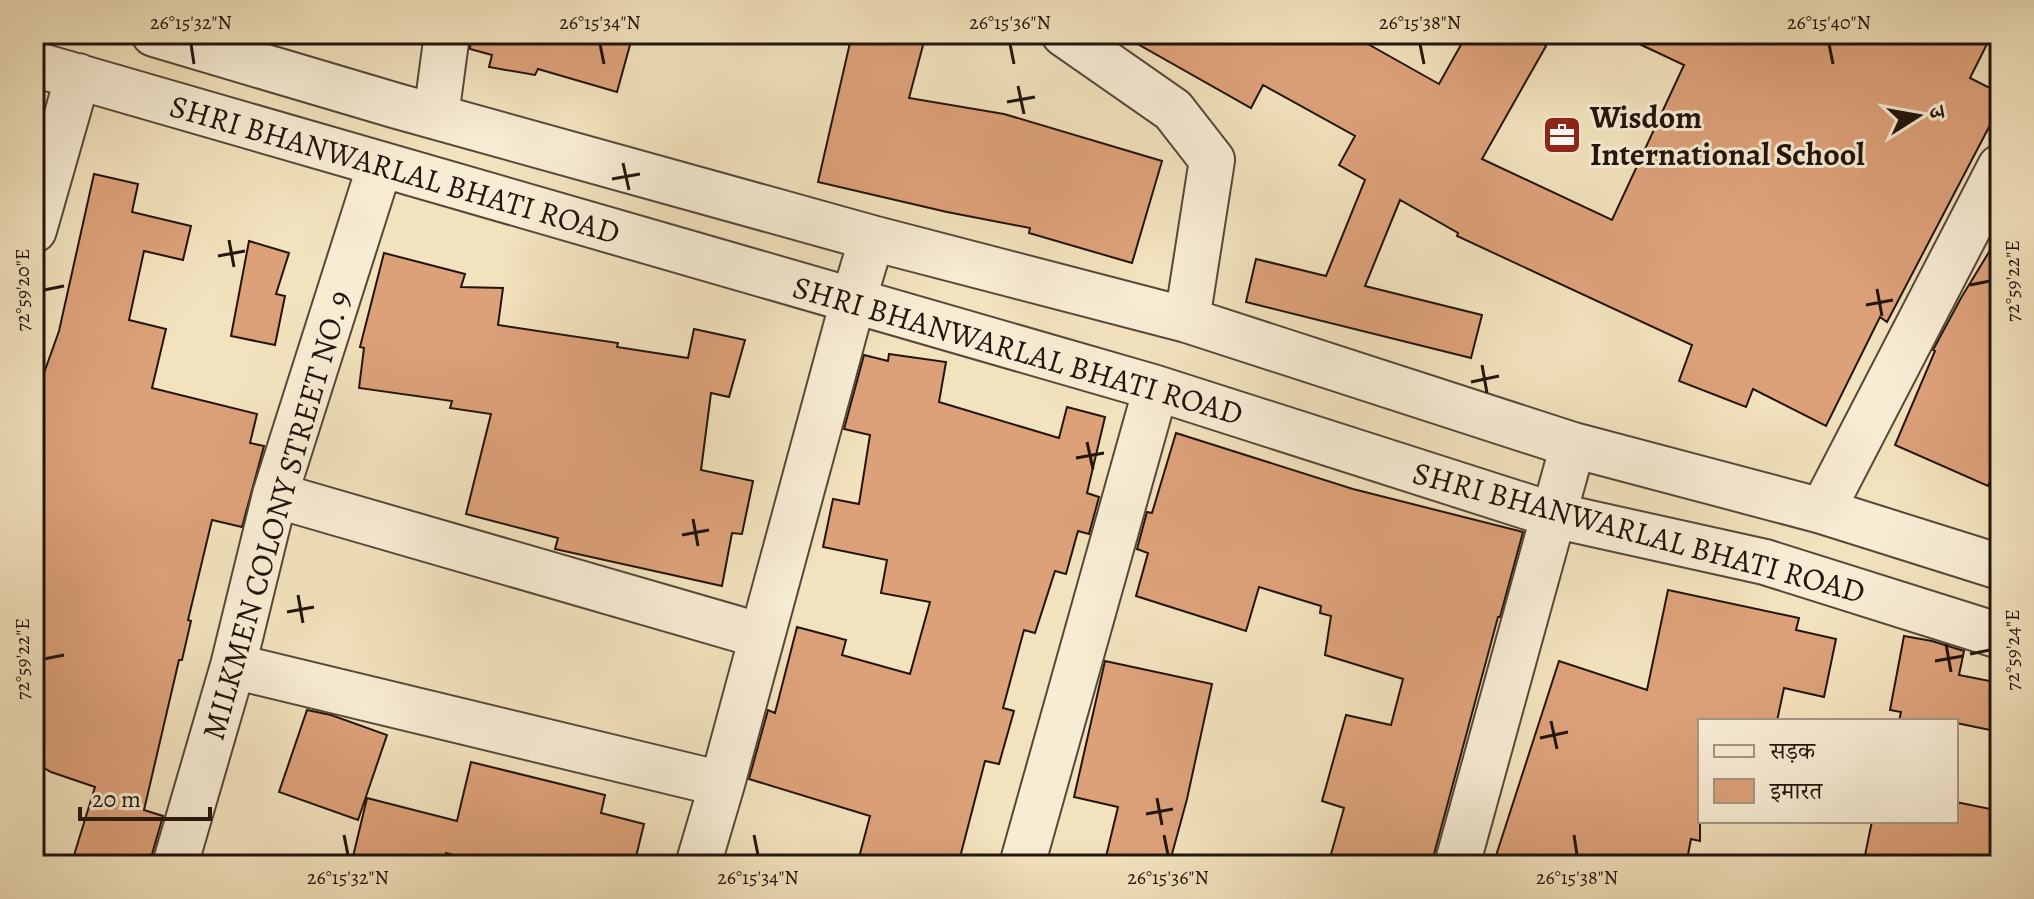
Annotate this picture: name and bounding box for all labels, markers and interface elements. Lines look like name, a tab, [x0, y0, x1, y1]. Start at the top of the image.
text: 26°15'32"N	[150, 9, 232, 36]
text: 26°15'34"N	[559, 9, 641, 36]
text: 26°15'36"N	[969, 9, 1051, 36]
text: 26°15'38"N	[1379, 9, 1461, 36]
text: 26°15'40"N	[1787, 9, 1871, 36]
north arrow	[1878, 76, 1958, 156]
street label: SHRI BHANWARLAL BHATI ROAD	[165, 84, 625, 254]
place label: Wisdom International School	[1589, 95, 1865, 176]
text: उ	[1920, 102, 1953, 122]
office icon: Wisdom International School	[1541, 114, 1583, 156]
text: 72°59'22"E	[1999, 240, 2026, 322]
text: 72°59'20"E	[9, 248, 36, 332]
street label: SHRI BHANWARLAL BHATI ROAD	[788, 265, 1248, 435]
street label: MILKMEN COLONY STREET NO. 9	[191, 285, 361, 745]
street label: SHRI BHANWARLAL BHATI ROAD	[1408, 450, 1870, 614]
text: 72°59'24"E	[1999, 609, 2026, 691]
text: 72°59'22"E	[9, 618, 36, 700]
legend	[1698, 719, 1958, 823]
text: सड़क	[1769, 735, 1817, 767]
scale bar	[80, 771, 210, 821]
text: इमारत	[1769, 775, 1823, 807]
text: 20 m	[92, 783, 141, 815]
text: 26°15'32"N	[307, 864, 389, 891]
text: 26°15'34"N	[717, 864, 799, 891]
text: 26°15'36"N	[1127, 864, 1209, 891]
text: 26°15'38"N	[1536, 864, 1618, 891]

